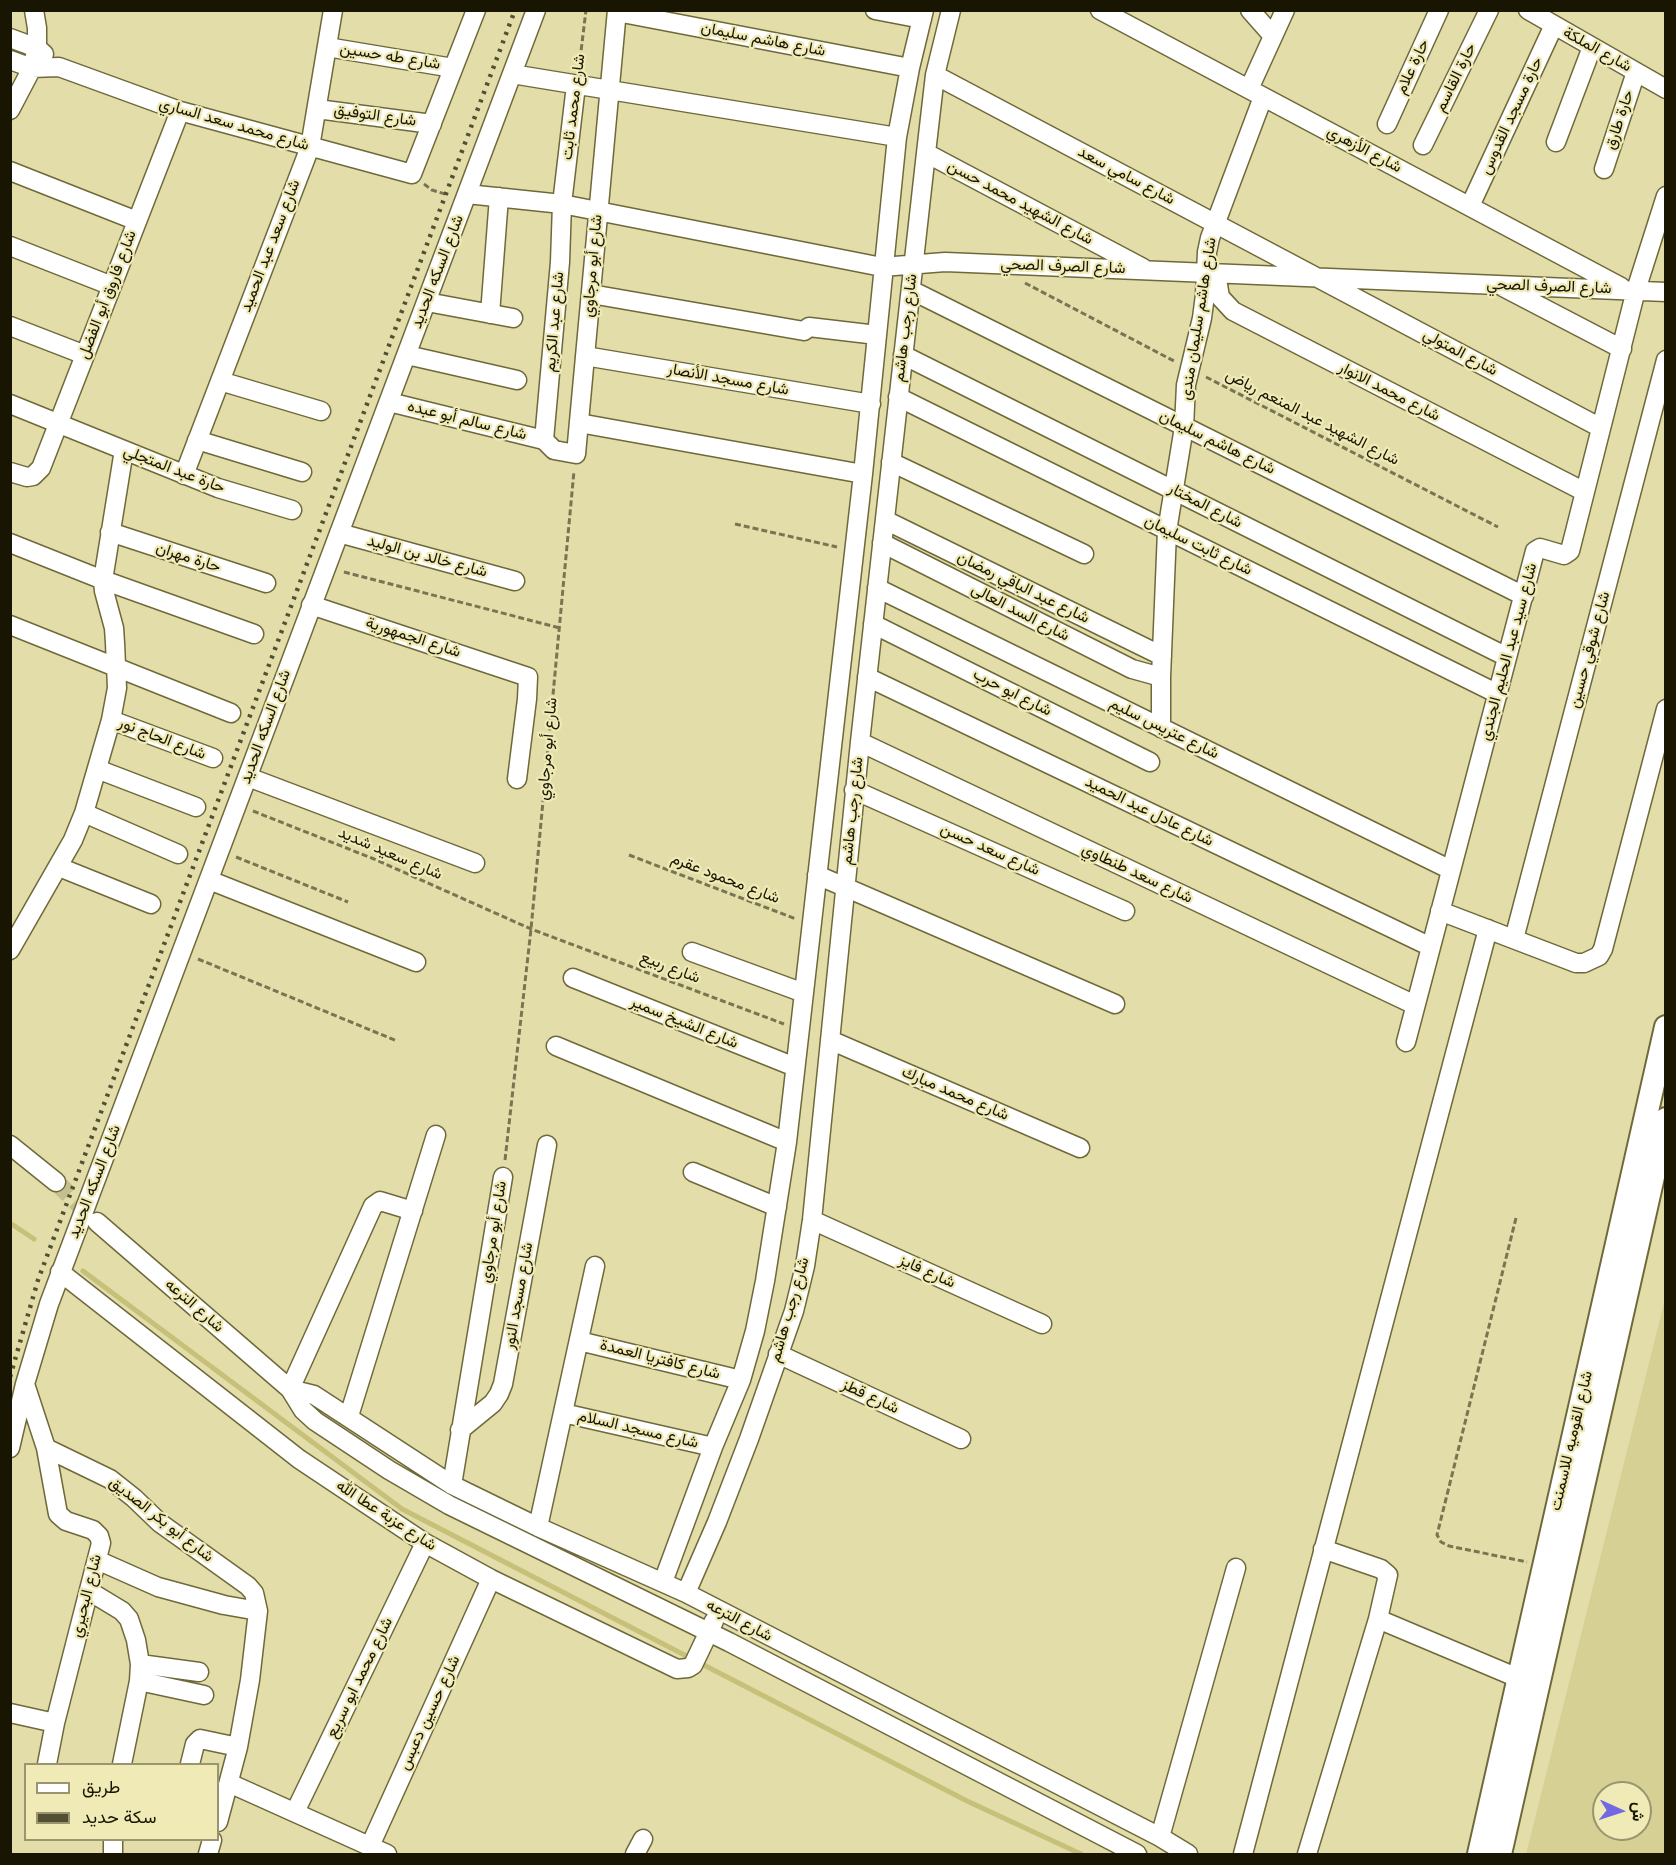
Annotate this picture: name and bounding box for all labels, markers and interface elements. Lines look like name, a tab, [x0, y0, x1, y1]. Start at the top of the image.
street label: شارع هاشم سليمان	[699, 19, 827, 61]
street label: شارع الملكة	[1559, 23, 1635, 77]
street label: حارة علام	[1392, 36, 1434, 98]
street label: شارع طه حسين	[338, 40, 442, 74]
street label: حارة القاسم	[1431, 40, 1481, 116]
street label: شارع محمد ثابت	[558, 53, 590, 161]
street label: حارة مسجد القدوس	[1476, 54, 1548, 178]
street label: حارة طارق	[1601, 88, 1639, 152]
street label: شارع محمد سعد الساري	[157, 94, 311, 156]
street label: شارع التوفيق	[333, 101, 417, 131]
street label: شارع الأزهري	[1323, 122, 1405, 178]
street label: شارع سامي سعد	[1074, 142, 1178, 210]
street label: شارع الشهيد محمد حسن	[944, 156, 1096, 250]
street label: شارع سعد عبد الحميد	[237, 177, 305, 315]
street label: شارع السكه الحديد	[407, 212, 469, 332]
street label: شارع أبو مرجاوي	[579, 214, 607, 318]
street label: شارع فاروق أبو الفضل	[75, 228, 141, 362]
street label: شارع هاشم سليمان مندى	[1177, 236, 1221, 402]
street label: شارع الصرف الصحي	[1000, 255, 1126, 279]
street label: شارع عبد الكريم	[541, 271, 569, 373]
street label: شارع رجب هاشم	[890, 273, 922, 383]
street label: شارع الصرف الصحي	[1486, 275, 1612, 299]
street label: شارع المتولي	[1419, 325, 1501, 381]
street label: شارع محمد الانوار	[1335, 358, 1443, 426]
street label: شارع مسجد الأنصار	[666, 360, 790, 400]
street label: شارع الشهيد عبد المنعم رياض	[1222, 366, 1402, 470]
street label: شارع سالم أبو عبده	[406, 397, 528, 445]
street label: شارع هاشم سليمان	[1156, 407, 1278, 479]
street label: حارة عبد المتجلي	[121, 442, 227, 498]
street label: شارع المختار	[1165, 479, 1245, 533]
street label: شارع ثابت سليمان	[1141, 512, 1255, 580]
street label: شارع خالد بن الوليد	[365, 532, 489, 582]
street label: حارة مهران	[153, 539, 223, 577]
street label: شارع عبد الباقي رمضان	[954, 548, 1092, 628]
street label: شارع سيد عبد الحليم الجندي	[1476, 561, 1542, 743]
street label: شارع السد العالى	[968, 580, 1072, 646]
street label: شارع شوقي حسين	[1565, 589, 1615, 711]
street label: شارع الجمهورية	[363, 614, 463, 662]
street label: شارع ابو حرب	[969, 665, 1055, 721]
street label: شارع السكه الحديد	[236, 667, 296, 787]
street label: شارع عتريس سليم	[1106, 694, 1222, 764]
street label: شارع أبو مرجاوي	[534, 697, 562, 801]
street label: شارع الحاج نور	[116, 714, 208, 764]
street label: شارع رجب هاشم	[838, 756, 868, 866]
street label: شارع عادل عبد الحميد	[1082, 773, 1216, 851]
street label: شارع سعد حسن	[937, 820, 1043, 880]
street label: شارع سعيد شديد	[335, 823, 445, 885]
street label: شارع سعد طنطاوي	[1078, 840, 1196, 908]
street label: شارع محمود عقرم	[668, 849, 782, 909]
street label: شارع ربيع	[637, 948, 703, 988]
street label: شارع الشيخ سمير	[627, 993, 741, 1053]
street label: شارع محمد مبارك	[899, 1063, 1011, 1125]
street label: شارع السكه الحديد	[64, 1122, 126, 1242]
street label: شارع أبو مرجاوي	[476, 1180, 512, 1284]
street label: شارع مسجد النور	[500, 1241, 538, 1351]
street label: شارع فايز	[896, 1251, 958, 1293]
street label: شارع رجب هاشم	[766, 1255, 814, 1365]
street label: شارع الترعه	[161, 1275, 227, 1337]
street label: شارع كافتريا العمدة	[598, 1336, 722, 1384]
street label: شارع القوميه للاسمنت	[1547, 1369, 1597, 1513]
street label: شارع قطز	[838, 1375, 902, 1419]
street label: شارع مسجد السلام	[576, 1407, 700, 1453]
street label: شارع أبو بكر الصديق	[105, 1473, 217, 1567]
street label: شارع عزبة عطا الله	[332, 1476, 440, 1556]
street label: شارع البحيري	[67, 1552, 107, 1640]
street label: شارع الترعه	[703, 1596, 775, 1646]
street label: شارع محمد ابو سريع	[322, 1615, 398, 1741]
street label: شارع حسين دعبس	[395, 1653, 465, 1773]
legend	[24, 1763, 219, 1841]
text: طريق	[82, 1774, 120, 1799]
north arrow	[1592, 1781, 1652, 1841]
text: ش	[1626, 1802, 1650, 1822]
text: سكة حديد	[82, 1804, 156, 1829]

